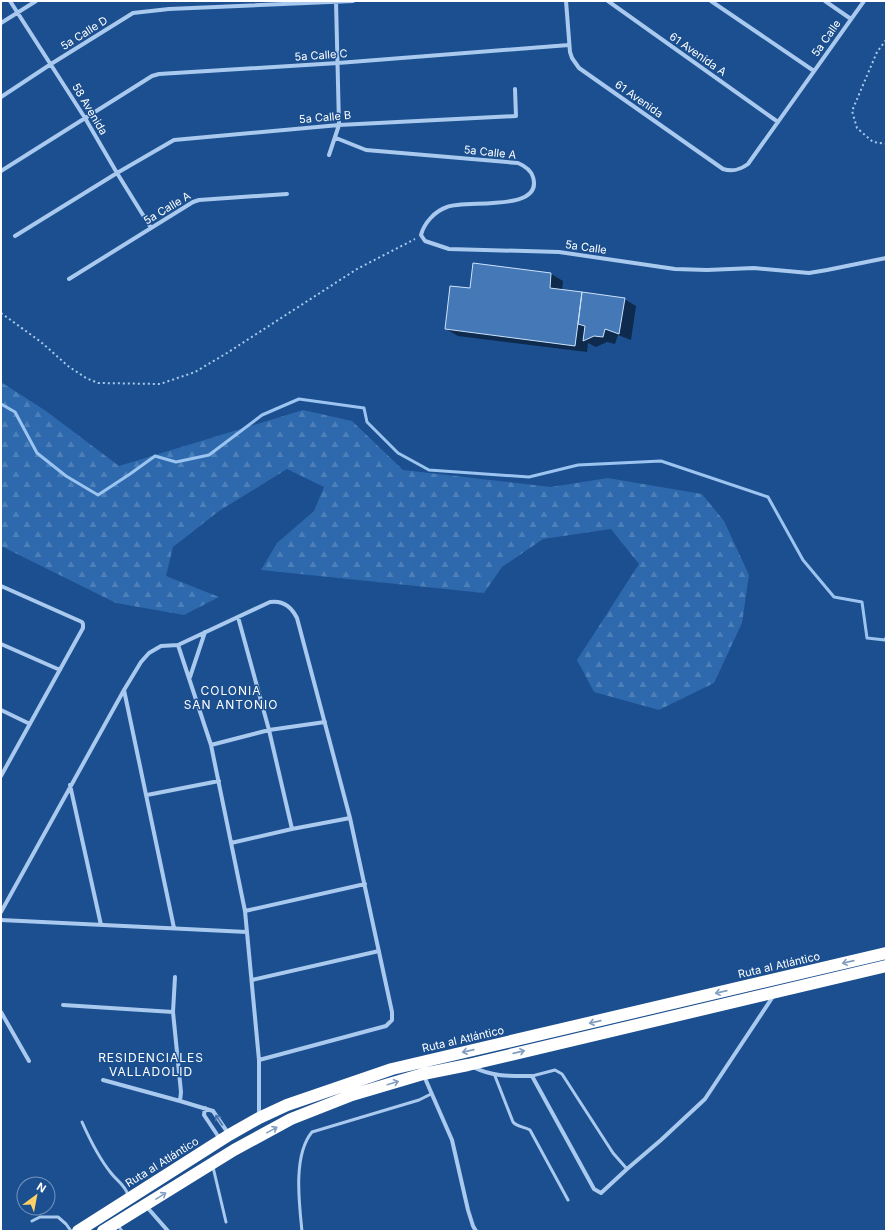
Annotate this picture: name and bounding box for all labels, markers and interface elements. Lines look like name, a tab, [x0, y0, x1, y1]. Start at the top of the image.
street label: 5a Calle D	[58, 13, 110, 53]
street label: 5a Calle	[808, 17, 844, 59]
street label: 61 Avenida A	[667, 29, 730, 79]
street label: 5a Calle C	[294, 46, 348, 64]
street label: 61 Avenida	[612, 77, 666, 121]
street label: 58 Avenida	[69, 81, 111, 137]
street label: 5a Calle B	[298, 108, 352, 126]
street label: 5a Calle A	[463, 142, 517, 162]
street label: 5a Calle A	[141, 188, 193, 228]
street label: 5a Calle	[564, 237, 608, 257]
district label: COLONIA SAN ANTONIO	[184, 683, 278, 712]
street label: Ruta al Atlántico	[737, 949, 822, 981]
one-way arrow	[842, 959, 855, 967]
one-way arrow	[715, 989, 728, 996]
one-way arrow	[589, 1018, 602, 1026]
street label: Ruta al Atlántico	[421, 1023, 506, 1055]
one-way arrow	[462, 1048, 475, 1056]
one-way arrow	[513, 1048, 526, 1056]
district label: RESIDENCIALES VALLADOLID	[98, 1050, 204, 1079]
one-way arrow	[386, 1079, 399, 1086]
one-way arrow	[215, 1114, 223, 1125]
one-way arrow	[266, 1125, 278, 1133]
street label: Ruta al Atlántico	[123, 1134, 202, 1190]
north arrow	[16, 1176, 56, 1216]
text: N	[34, 1179, 49, 1196]
one-way arrow	[155, 1192, 167, 1200]

